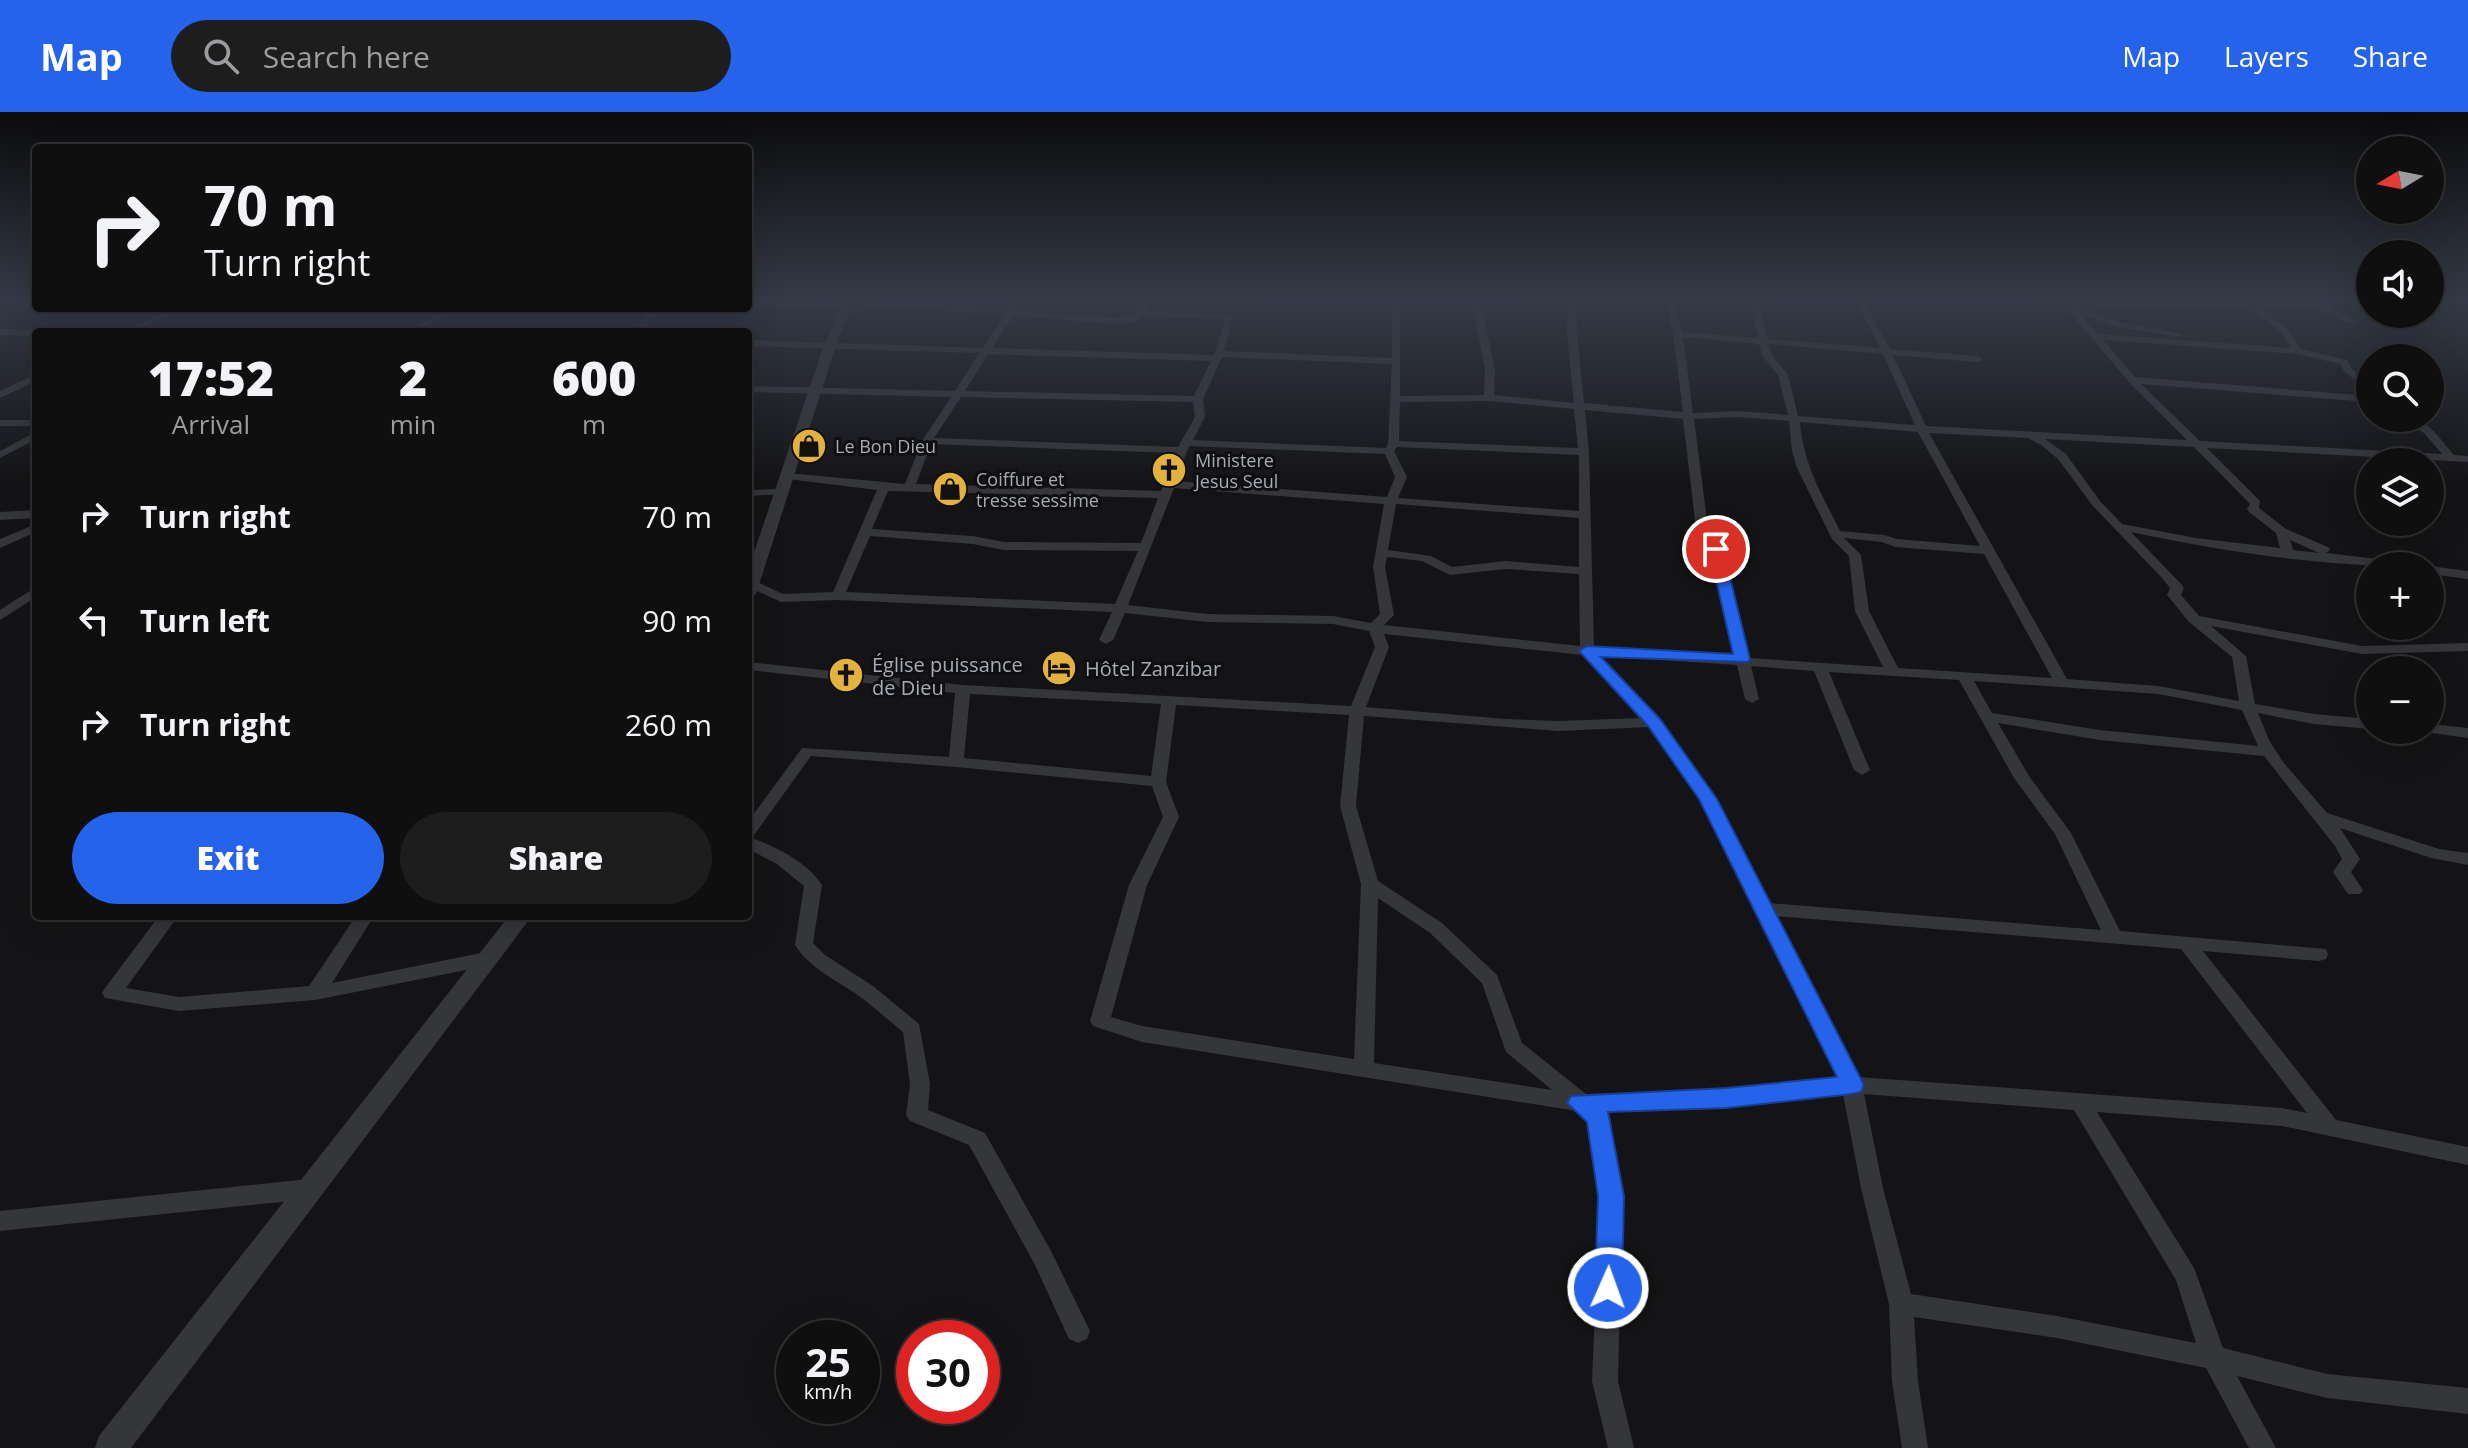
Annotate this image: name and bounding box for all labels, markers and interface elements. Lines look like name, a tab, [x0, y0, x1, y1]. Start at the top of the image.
search box	[171, 20, 731, 92]
text: Map	[40, 30, 123, 82]
icon: search	[199, 34, 243, 78]
text: Search here	[263, 36, 430, 77]
text: Map	[2122, 37, 2180, 75]
text: Layers	[2224, 37, 2309, 75]
text: Share	[2353, 37, 2428, 75]
north arrow	[2356, 136, 2444, 224]
map controls	[2356, 136, 2444, 744]
text: 70 m	[204, 166, 338, 242]
icon: right	[72, 176, 176, 280]
text: Turn right	[204, 238, 370, 287]
button: sound	[2356, 240, 2444, 328]
button: search	[2356, 344, 2444, 432]
text: 17:52	[148, 345, 274, 410]
text: 2	[399, 345, 427, 410]
text: 600	[552, 345, 636, 410]
text: Arrival	[172, 406, 250, 442]
text: min	[390, 406, 436, 442]
text: m	[582, 406, 606, 442]
shop icon: Le Bon Dieu	[790, 427, 828, 465]
place label: Le Bon Dieu	[835, 434, 936, 458]
place label: Ministere Jesus Seul	[1193, 448, 1278, 493]
button: layers	[2356, 448, 2444, 536]
church icon: Ministere Jesus Seul	[1150, 451, 1188, 489]
place label: Coiffure et tresse sessime	[976, 467, 1099, 512]
shop icon: Coiffure et tresse sessime	[931, 470, 969, 508]
icon: right	[72, 494, 116, 538]
text: Turn right	[140, 496, 291, 537]
text: 70 m	[642, 496, 712, 537]
pin	[1682, 515, 1750, 583]
icon: arrive	[1694, 527, 1738, 571]
button: +	[2356, 552, 2444, 640]
icon: left	[72, 598, 116, 642]
text: Turn left	[140, 600, 270, 641]
text: 90 m	[642, 600, 712, 641]
hotel icon: Hôtel Zanzibar	[1040, 649, 1078, 687]
place label: Église puissance de Dieu	[872, 651, 1023, 701]
place label: Hôtel Zanzibar	[1085, 655, 1221, 682]
church icon: Église puissance de Dieu	[827, 656, 865, 694]
button: −	[2356, 656, 2444, 744]
icon: right	[72, 702, 116, 746]
text: Turn right	[140, 704, 291, 745]
text: 260 m	[625, 704, 712, 745]
button: Exit	[72, 812, 384, 904]
button: Share	[400, 812, 712, 904]
position arrow	[1566, 1246, 1650, 1330]
speed limit sign: 30	[896, 1320, 1000, 1424]
text: 25	[805, 1334, 851, 1389]
text: km/h	[804, 1378, 852, 1405]

